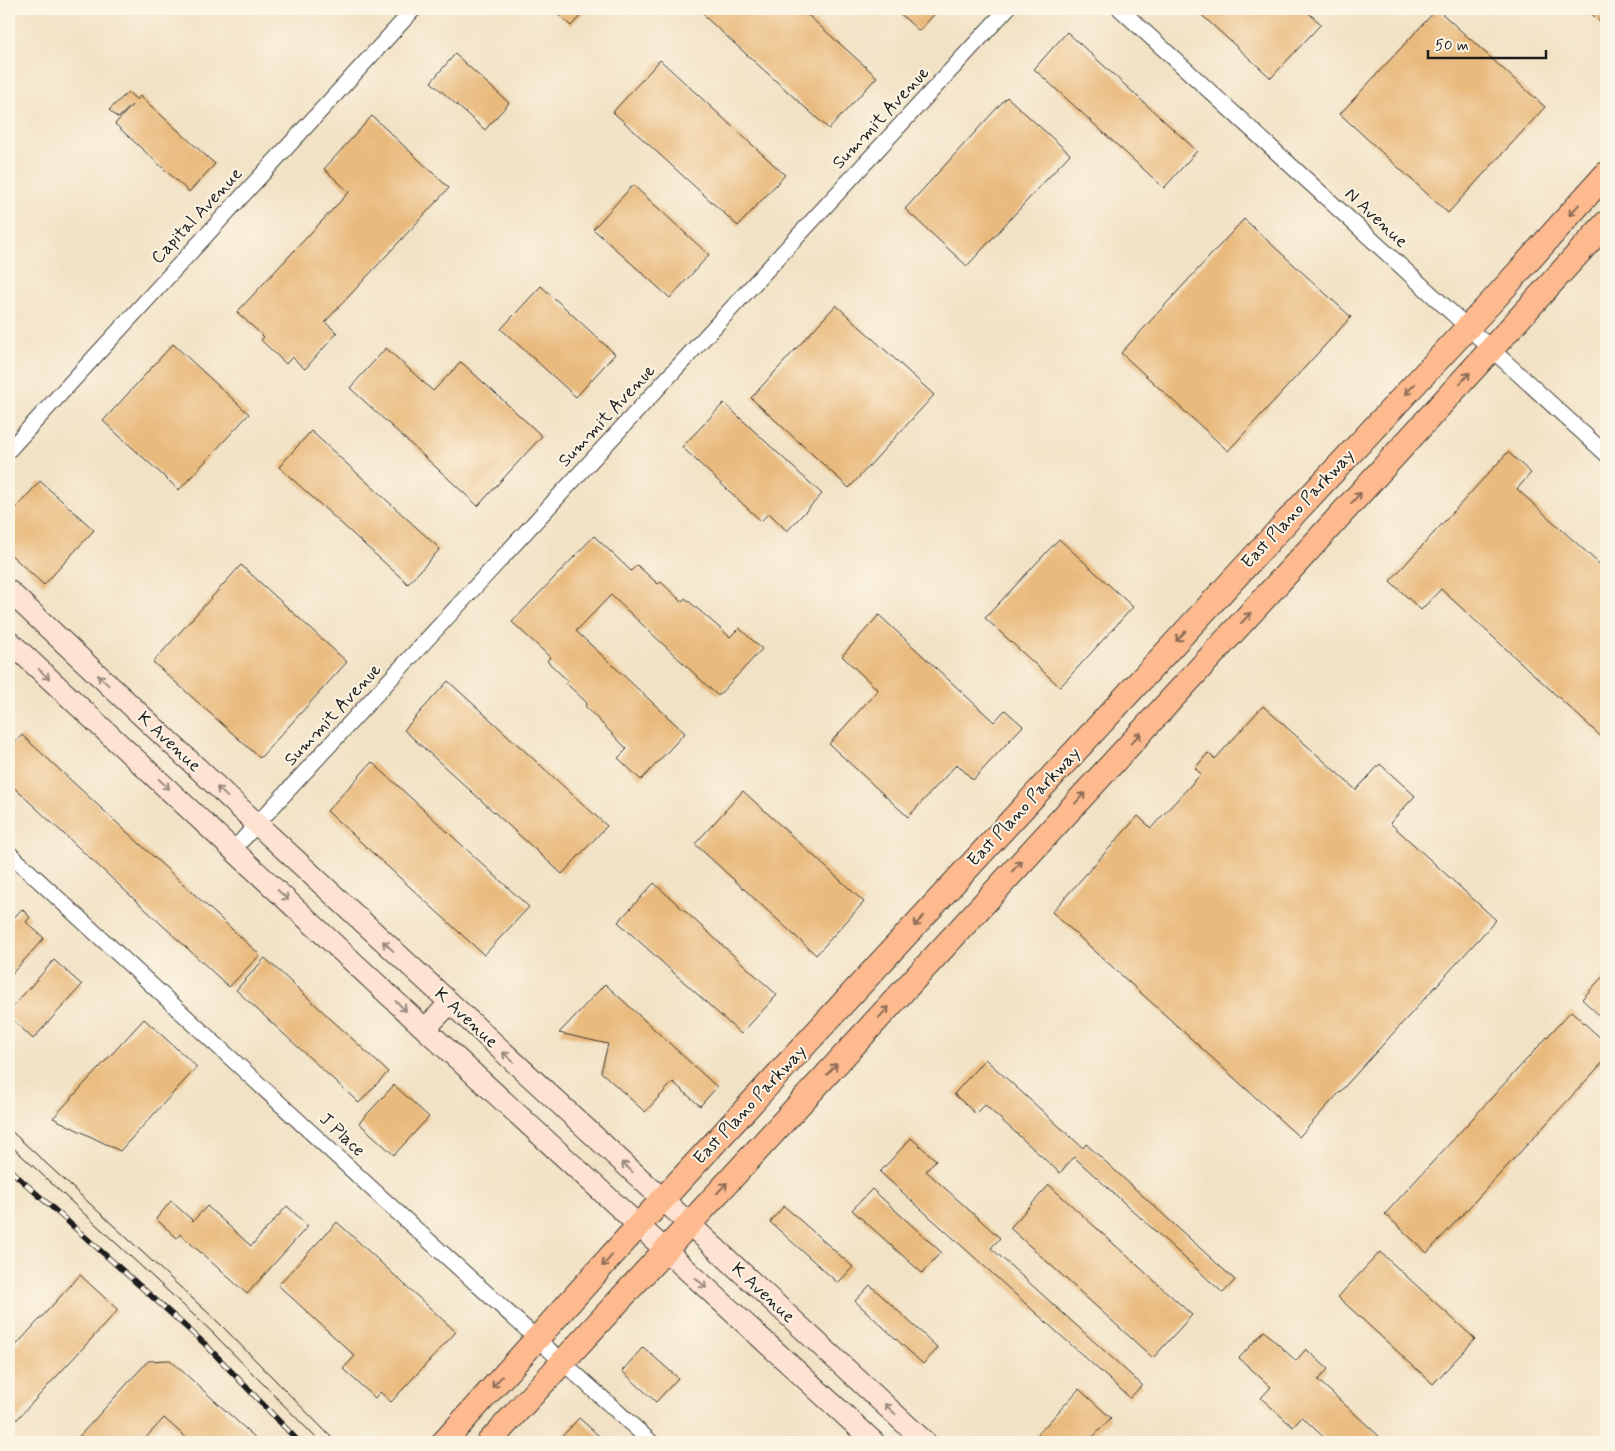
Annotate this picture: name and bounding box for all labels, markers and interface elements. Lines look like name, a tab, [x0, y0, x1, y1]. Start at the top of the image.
scale bar	[1428, 28, 1545, 60]
text: 50 m	[1435, 36, 1469, 56]
street label: Summit Avenue	[827, 61, 935, 175]
street label: Capital Avenue	[146, 162, 248, 269]
street label: N Avenue	[1339, 182, 1413, 254]
one-way arrow	[1568, 204, 1580, 217]
street label: Summit Avenue	[553, 359, 661, 473]
one-way arrow	[1459, 372, 1471, 385]
one-way arrow	[1404, 382, 1416, 395]
street label: East Plano Parkway	[1236, 444, 1360, 574]
one-way arrow	[1350, 492, 1362, 505]
one-way arrow	[1240, 612, 1252, 625]
one-way arrow	[1175, 630, 1186, 643]
street label: Summit Avenue	[279, 658, 387, 772]
one-way arrow	[38, 668, 51, 680]
one-way arrow	[97, 674, 110, 686]
street label: K Avenue	[132, 706, 206, 778]
one-way arrow	[1130, 731, 1142, 744]
street label: East Plano Parkway	[962, 742, 1086, 872]
one-way arrow	[157, 778, 170, 790]
one-way arrow	[216, 786, 228, 798]
one-way arrow	[1074, 792, 1086, 805]
one-way arrow	[1011, 860, 1023, 873]
one-way arrow	[276, 889, 289, 901]
one-way arrow	[913, 915, 925, 928]
one-way arrow	[382, 940, 395, 952]
street label: K Avenue	[429, 982, 503, 1054]
one-way arrow	[395, 1000, 407, 1012]
one-way arrow	[878, 1006, 890, 1019]
street label: East Plano Parkway	[688, 1040, 812, 1170]
one-way arrow	[501, 1051, 514, 1063]
one-way arrow	[826, 1062, 838, 1075]
street label: J Place	[314, 1108, 370, 1162]
one-way arrow	[620, 1161, 633, 1173]
one-way arrow	[716, 1182, 728, 1195]
one-way arrow	[601, 1255, 613, 1268]
street label: K Avenue	[726, 1257, 800, 1329]
one-way arrow	[695, 1277, 708, 1289]
one-way arrow	[491, 1375, 503, 1388]
one-way arrow	[883, 1403, 896, 1415]

